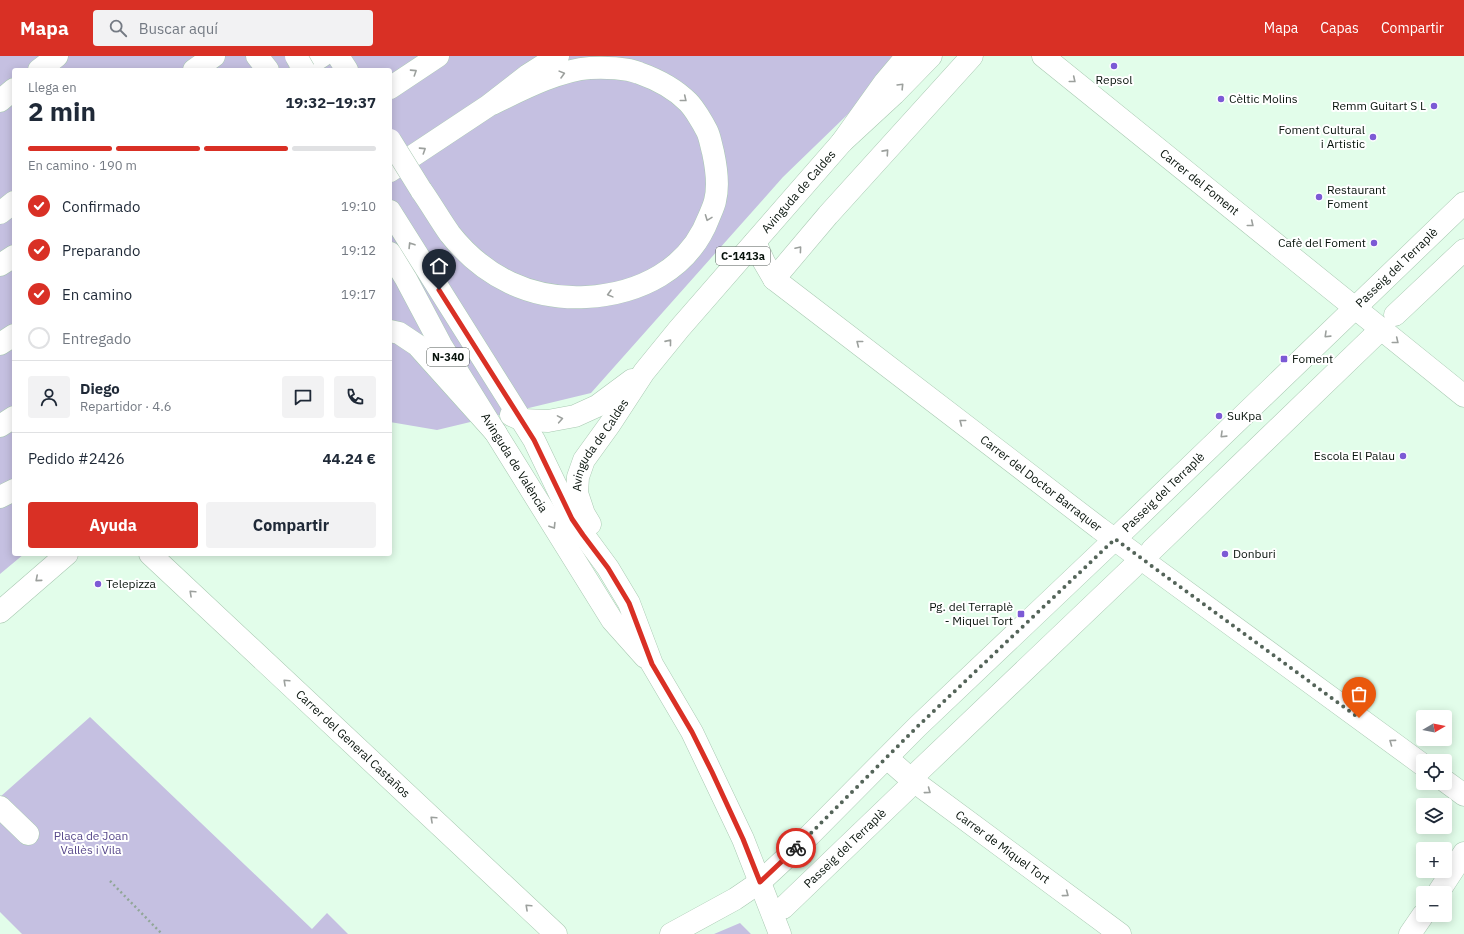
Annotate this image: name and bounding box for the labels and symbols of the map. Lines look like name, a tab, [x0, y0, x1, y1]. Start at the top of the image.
marker: Repsol	[1109, 61, 1119, 71]
one-way arrow	[410, 69, 417, 77]
one-way arrow	[559, 70, 566, 79]
place label: Repsol	[1096, 72, 1132, 87]
one-way arrow	[1069, 76, 1076, 83]
one-way arrow	[897, 83, 904, 91]
place label: Cèltic Molins	[1229, 91, 1298, 106]
one-way arrow	[679, 94, 686, 101]
marker: Cèltic Molins	[1216, 94, 1226, 104]
place label: Remm Guitart S L	[1332, 98, 1426, 113]
marker: Remm Guitart S L	[1429, 101, 1439, 111]
place label: Foment Cultural i Artistic	[1278, 122, 1365, 151]
marker: Foment Cultural i Artistic	[1368, 132, 1378, 142]
street label: Carrer del Foment	[1157, 145, 1242, 218]
one-way arrow	[419, 147, 426, 155]
street label: Avinguda de Caldes	[758, 147, 839, 236]
one-way arrow	[881, 149, 888, 156]
place label: Restaurant Foment	[1327, 182, 1386, 211]
marker: Restaurant Foment	[1314, 192, 1324, 202]
one-way arrow	[705, 215, 713, 222]
one-way arrow	[1246, 219, 1253, 226]
street label: Passeig del Terraplè	[1352, 224, 1441, 310]
place label: Cafè del Foment	[1278, 235, 1366, 250]
marker: Cafè del Foment	[1369, 238, 1379, 248]
one-way arrow	[408, 242, 416, 249]
one-way arrow	[795, 246, 802, 254]
road number: C-1413a	[716, 247, 770, 265]
pin	[422, 249, 456, 290]
one-way arrow	[607, 289, 613, 297]
one-way arrow	[1324, 331, 1332, 338]
one-way arrow	[1392, 337, 1399, 344]
one-way arrow	[664, 339, 671, 346]
one-way arrow	[856, 341, 863, 348]
road number: N-340	[427, 348, 469, 366]
place label: Foment	[1292, 351, 1333, 366]
marker: Foment	[1279, 354, 1289, 364]
street label: Avinguda de Caldes	[569, 396, 632, 492]
place label: SuKpa	[1227, 408, 1262, 423]
street label: Avinguda de València	[478, 410, 552, 516]
marker: SuKpa	[1214, 411, 1224, 421]
one-way arrow	[557, 415, 564, 424]
one-way arrow	[959, 420, 966, 427]
one-way arrow	[1220, 431, 1228, 438]
street label: Carrer del Doctor Barraquer	[977, 432, 1106, 535]
place label: Escola El Palau	[1314, 448, 1395, 463]
street label: Passeig del Terraplè	[1119, 449, 1208, 535]
marker: Escola El Palau	[1398, 451, 1408, 461]
one-way arrow	[549, 521, 556, 528]
place label: Donburi	[1233, 546, 1276, 561]
marker: Donburi	[1220, 549, 1230, 559]
one-way arrow	[35, 575, 42, 582]
place label: Telepizza	[106, 576, 157, 591]
marker: Telepizza	[93, 579, 103, 589]
one-way arrow	[189, 591, 196, 598]
place label: Pg. del Terraplè - Miquel Tort	[929, 599, 1013, 628]
marker: Pg. del Terraplè - Miquel Tort	[1016, 609, 1026, 619]
pin	[1342, 677, 1376, 718]
one-way arrow	[284, 680, 291, 687]
street label: Carrer del General Castaños	[293, 686, 414, 801]
north arrow	[1416, 710, 1452, 746]
one-way arrow	[1389, 740, 1396, 747]
one-way arrow	[924, 787, 931, 794]
street label: Passeig del Terraplè	[800, 805, 889, 891]
street label: Carrer de Miquel Tort	[953, 807, 1053, 887]
one-way arrow	[430, 816, 438, 823]
park label: Plaça de Joan Vallès i Vila	[54, 828, 128, 857]
courier	[776, 828, 816, 868]
one-way arrow	[1061, 890, 1068, 897]
one-way arrow	[525, 905, 533, 912]

